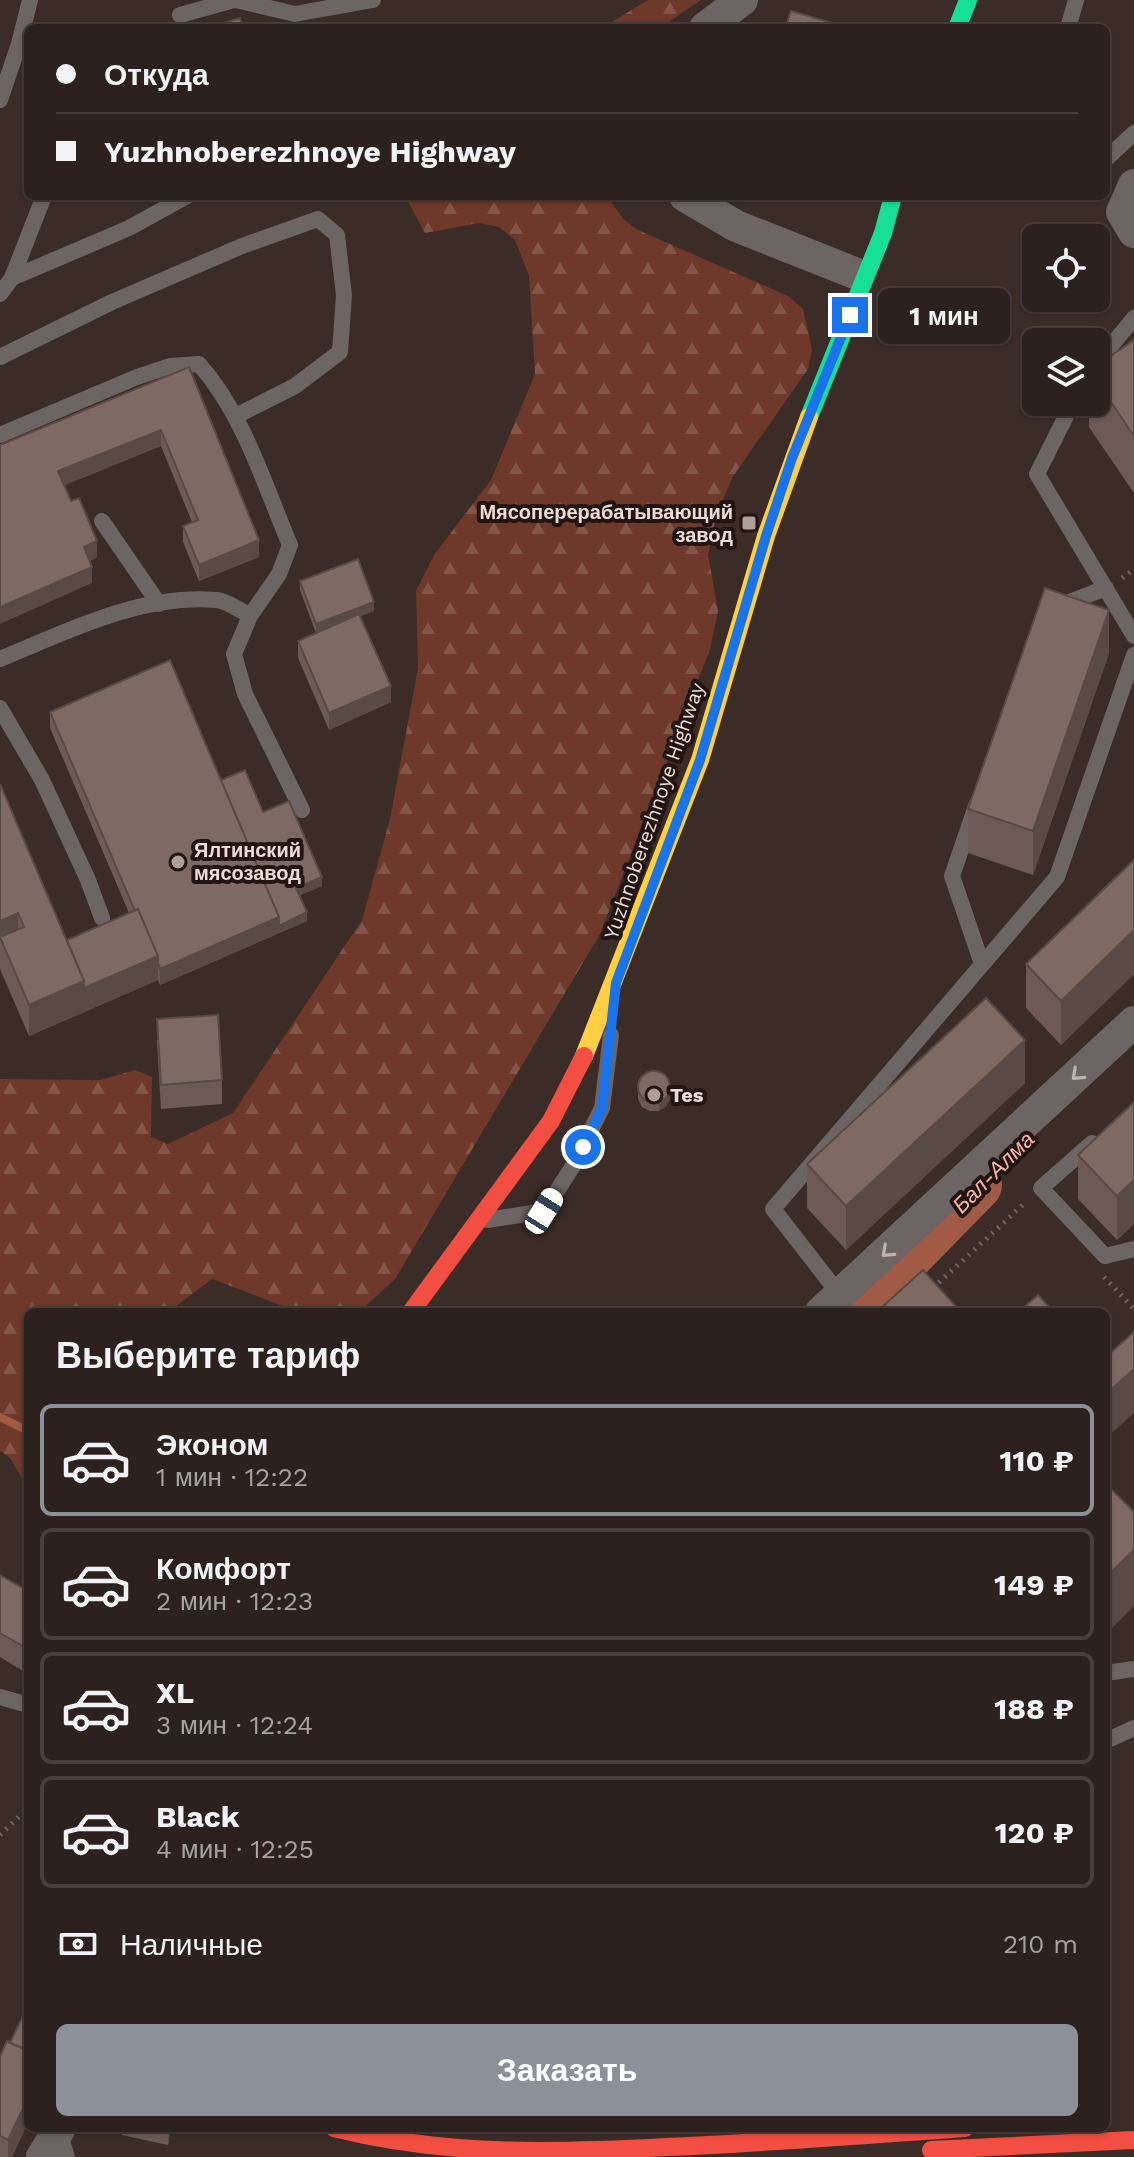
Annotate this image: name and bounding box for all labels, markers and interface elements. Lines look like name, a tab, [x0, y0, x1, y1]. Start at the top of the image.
text: Откуда	[104, 57, 209, 92]
text: Yuzhnoberezhnoye Highway	[104, 134, 516, 169]
map controls	[1022, 224, 1110, 416]
button: locate	[1022, 224, 1110, 312]
callout: 1 мин	[878, 287, 1010, 343]
route end	[832, 297, 868, 333]
text: 1 мин	[909, 301, 979, 331]
button: layers	[1022, 328, 1110, 416]
place label: Мясоперерабатывающий завод	[479, 500, 733, 547]
marker: Мясоперерабатывающий завод	[740, 514, 758, 532]
street label: Yuzhnoberezhnoye Highway	[599, 679, 709, 942]
place label: Ялтинский мясозавод	[194, 838, 301, 885]
marker: Ялтинский мясозавод	[169, 853, 187, 871]
one-way arrow	[1072, 1065, 1086, 1080]
place label: Tes	[670, 1083, 704, 1107]
marker: Tes	[645, 1086, 663, 1104]
water label: Бал-Алма	[948, 1127, 1039, 1218]
route start	[565, 1129, 601, 1165]
car	[521, 1184, 567, 1238]
one-way arrow	[881, 1242, 896, 1256]
text: Выберите тариф	[56, 1335, 360, 1377]
icon: car	[60, 1424, 132, 1496]
text: Эконом	[156, 1427, 269, 1462]
text: 110 ₽	[1000, 1443, 1074, 1478]
text: 1 мин · 12:22	[156, 1462, 308, 1492]
icon: car	[60, 1548, 132, 1620]
text: Комфорт	[156, 1551, 291, 1586]
text: 149 ₽	[994, 1567, 1074, 1602]
text: 2 мин · 12:23	[156, 1586, 313, 1616]
icon: car	[60, 1672, 132, 1744]
text: XL	[156, 1675, 194, 1710]
text: 188 ₽	[994, 1691, 1074, 1726]
text: 3 мин · 12:24	[156, 1710, 313, 1740]
icon: car	[60, 1796, 132, 1868]
text: Black	[156, 1799, 240, 1834]
text: 120 ₽	[995, 1815, 1074, 1850]
text: 4 мин · 12:25	[156, 1834, 314, 1864]
icon: cash	[56, 1922, 100, 1966]
text: Наличные	[120, 1927, 263, 1962]
text: 210 m	[1003, 1929, 1078, 1959]
button: Заказать	[56, 2024, 1078, 2116]

